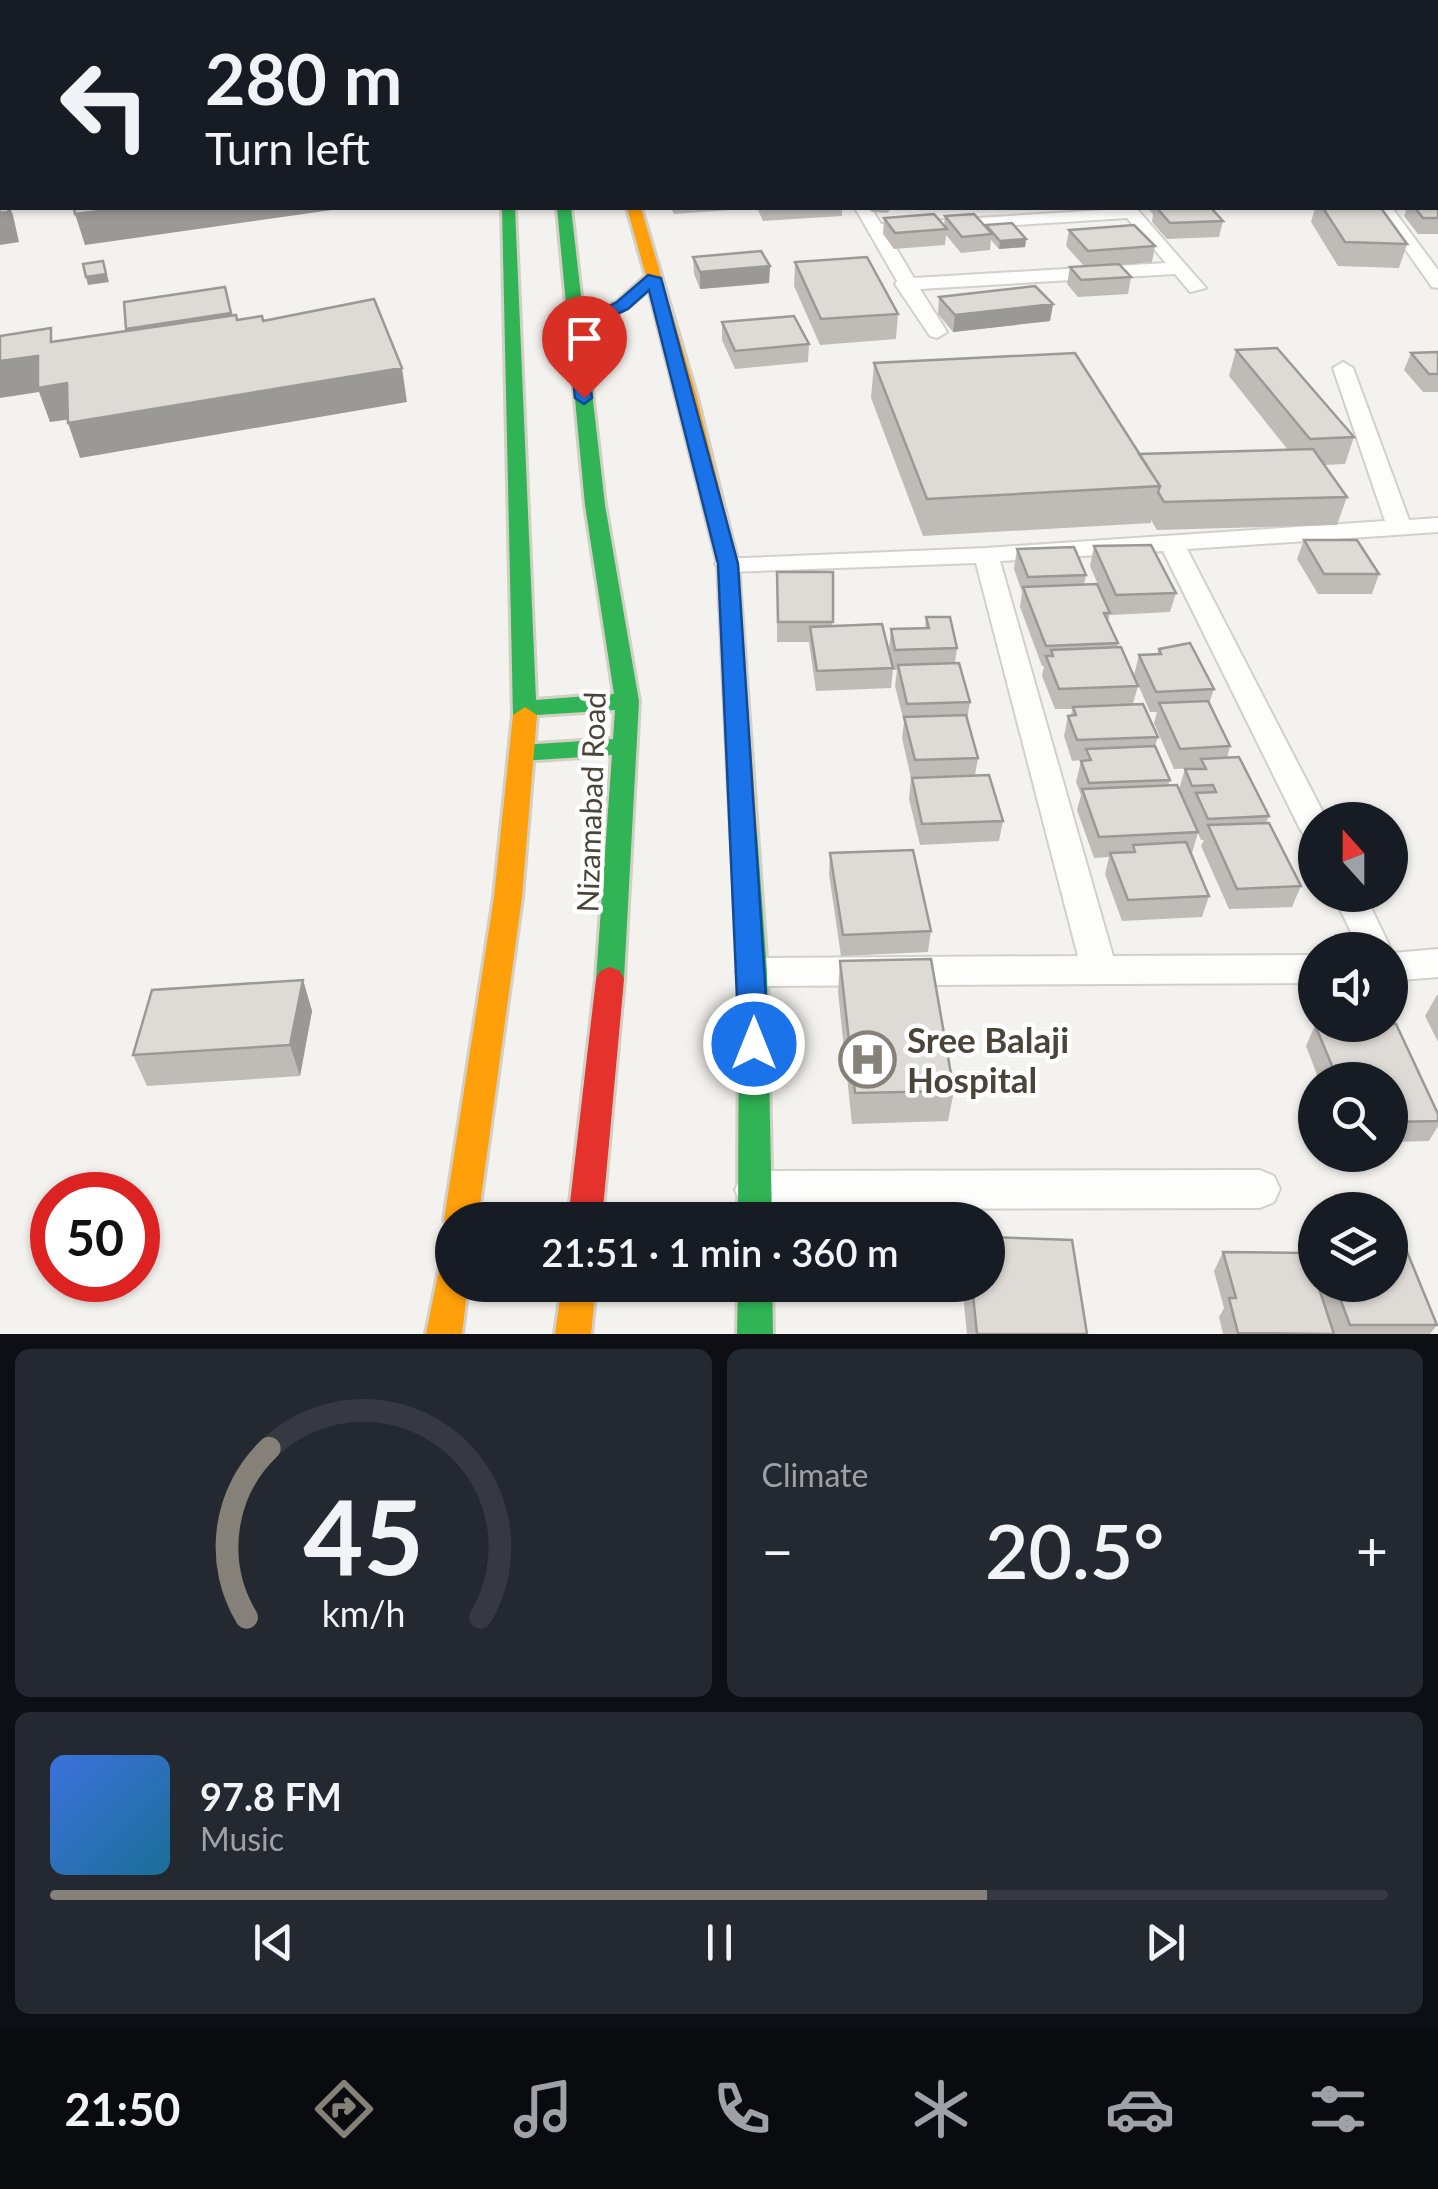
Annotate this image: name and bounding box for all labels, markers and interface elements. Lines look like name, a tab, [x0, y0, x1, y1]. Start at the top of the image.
text: 280 m	[205, 36, 402, 120]
icon: left	[40, 40, 170, 170]
text: Turn left	[205, 121, 370, 175]
pin	[542, 296, 627, 399]
icon: arrive	[557, 311, 612, 366]
street label: Nizamabad Road	[568, 691, 612, 913]
north arrow	[1298, 802, 1408, 912]
map controls	[1298, 802, 1408, 1302]
button: sound	[1298, 932, 1408, 1042]
position arrow	[702, 992, 806, 1096]
place label: Sree Balaji Hospital	[907, 1018, 1069, 1100]
hospital icon: Sree Balaji Hospital	[838, 1029, 898, 1089]
button: search	[1298, 1062, 1408, 1172]
speed limit sign: 50	[30, 1172, 160, 1302]
button: layers	[1298, 1192, 1408, 1302]
text: 21:51 · 1 min · 360 m	[542, 1229, 898, 1275]
text: Climate	[762, 1455, 868, 1494]
text: 45	[303, 1472, 424, 1597]
text: 20.5°	[985, 1505, 1164, 1595]
text: −	[762, 1517, 793, 1583]
text: +	[1356, 1517, 1388, 1583]
text: km/h	[321, 1592, 405, 1635]
text: 97.8 FM	[200, 1773, 342, 1819]
text: Music	[200, 1819, 284, 1858]
icon: previous	[246, 1915, 301, 1970]
icon: pause	[692, 1915, 747, 1970]
icon: next	[1138, 1915, 1193, 1970]
icon: directions	[309, 2074, 379, 2144]
icon: music	[508, 2074, 578, 2144]
icon: phone	[707, 2074, 777, 2144]
icon: climate	[906, 2074, 976, 2144]
icon: car	[1105, 2074, 1175, 2144]
icon: filters	[1303, 2074, 1373, 2144]
text: 21:50	[64, 2082, 180, 2136]

